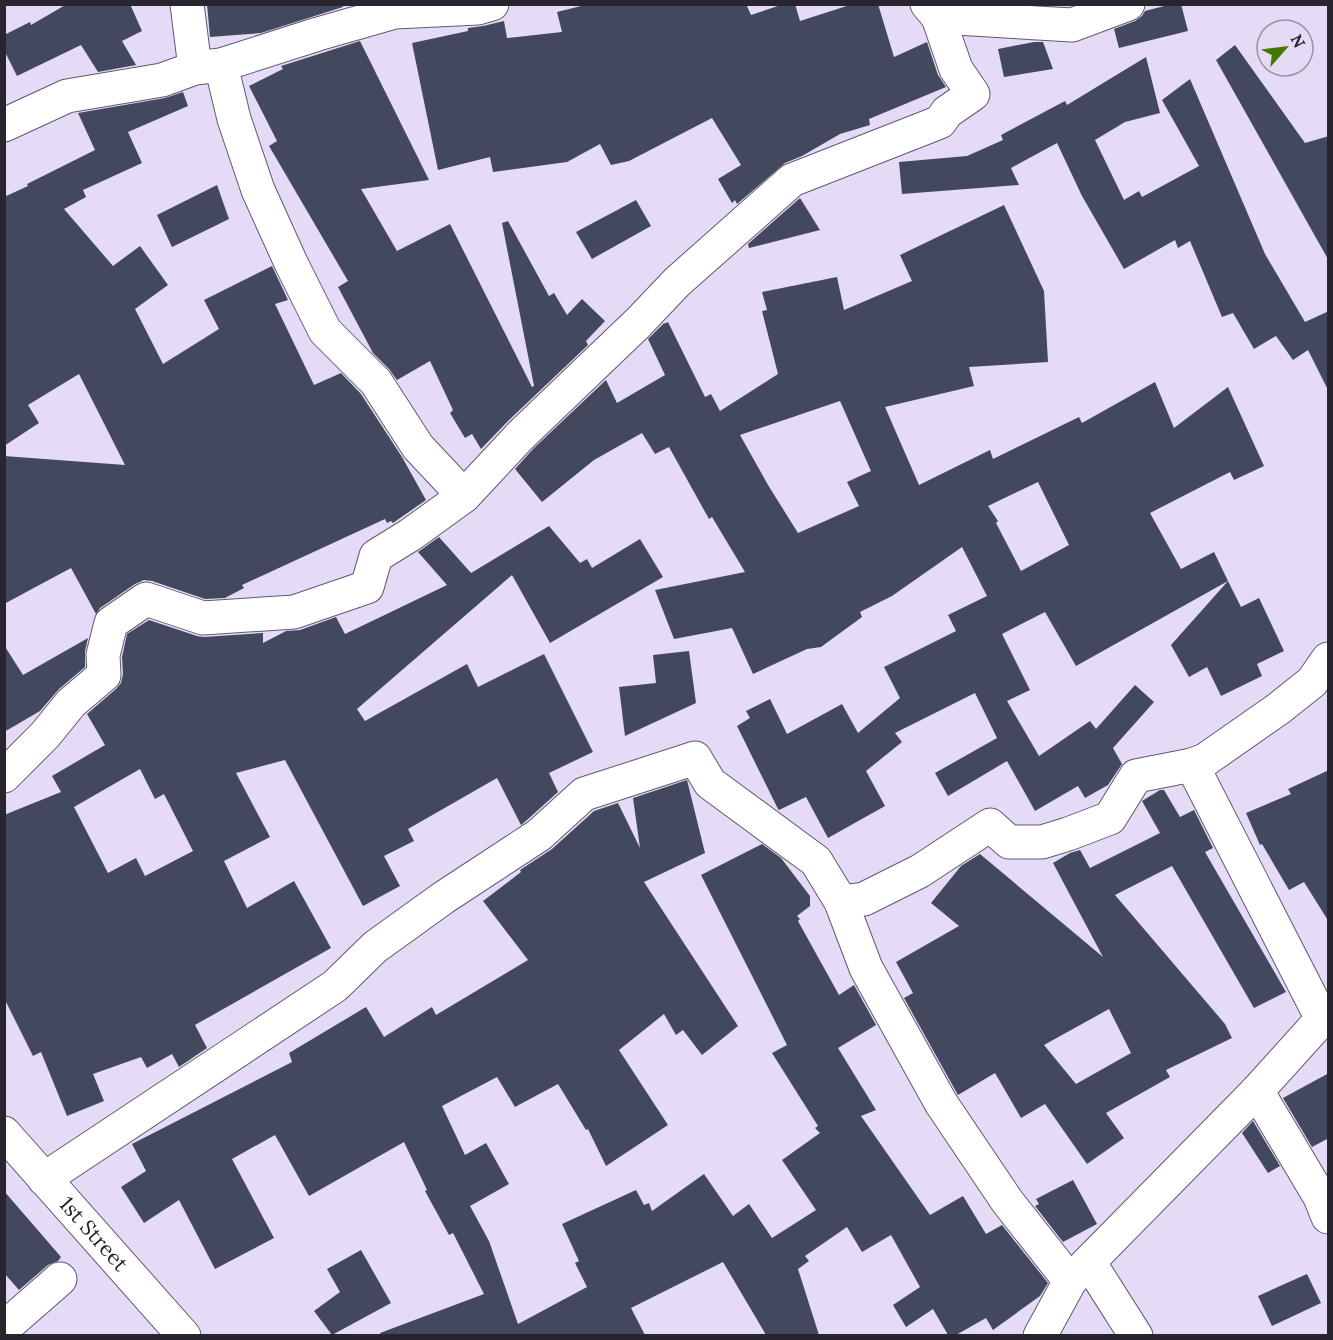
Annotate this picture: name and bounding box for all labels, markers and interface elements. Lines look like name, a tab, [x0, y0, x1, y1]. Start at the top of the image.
north arrow	[1255, 18, 1315, 78]
text: N	[1287, 31, 1310, 51]
street label: 1st Street	[54, 1191, 135, 1277]

